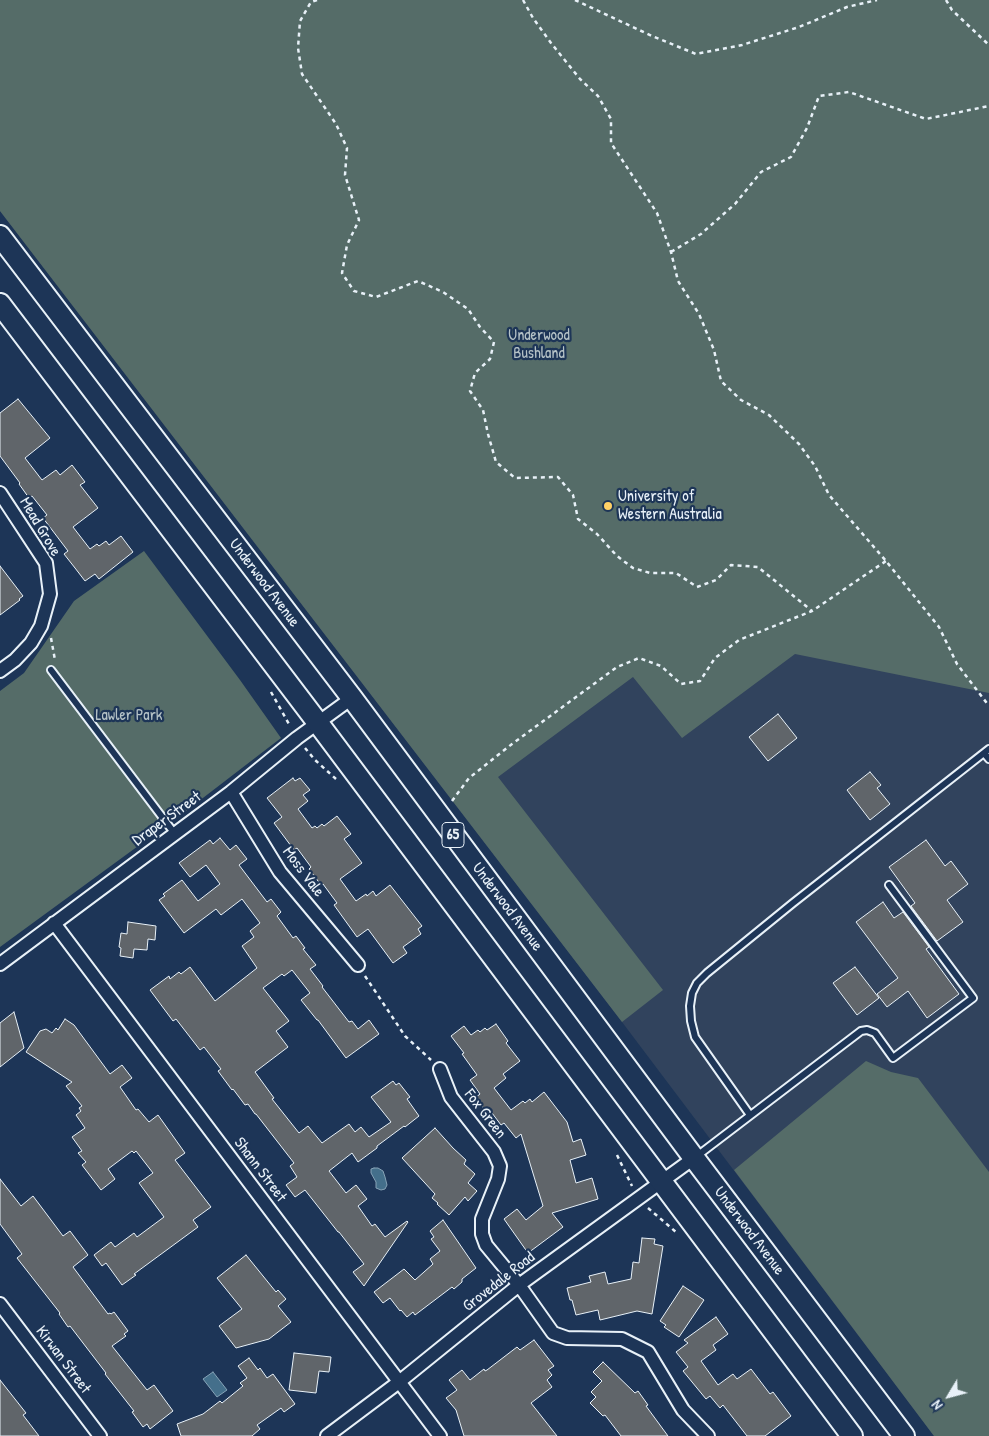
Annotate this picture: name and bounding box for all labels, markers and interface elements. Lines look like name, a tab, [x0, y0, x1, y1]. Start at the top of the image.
park label: Underwood Bushland	[508, 326, 570, 364]
place label: University of Western Australia	[618, 487, 722, 525]
street label: Mead Grove	[15, 494, 65, 560]
marker: University of Western Australia	[602, 500, 614, 512]
street label: Underwood Avenue	[225, 535, 303, 631]
park label: Lawler Park	[96, 706, 162, 726]
street label: Draper Street	[129, 788, 205, 850]
road number: 65	[442, 822, 464, 848]
street label: Moss Vale	[278, 843, 328, 901]
street label: Underwood Avenue	[468, 859, 546, 955]
street label: Fox Green	[460, 1086, 510, 1142]
street label: Shann Street	[230, 1134, 290, 1206]
street label: Underwood Avenue	[710, 1183, 788, 1279]
street label: Grovedale Road	[459, 1248, 539, 1316]
street label: Kirwan Street	[31, 1322, 95, 1398]
north arrow	[924, 1371, 974, 1421]
text: N	[927, 1397, 946, 1414]

